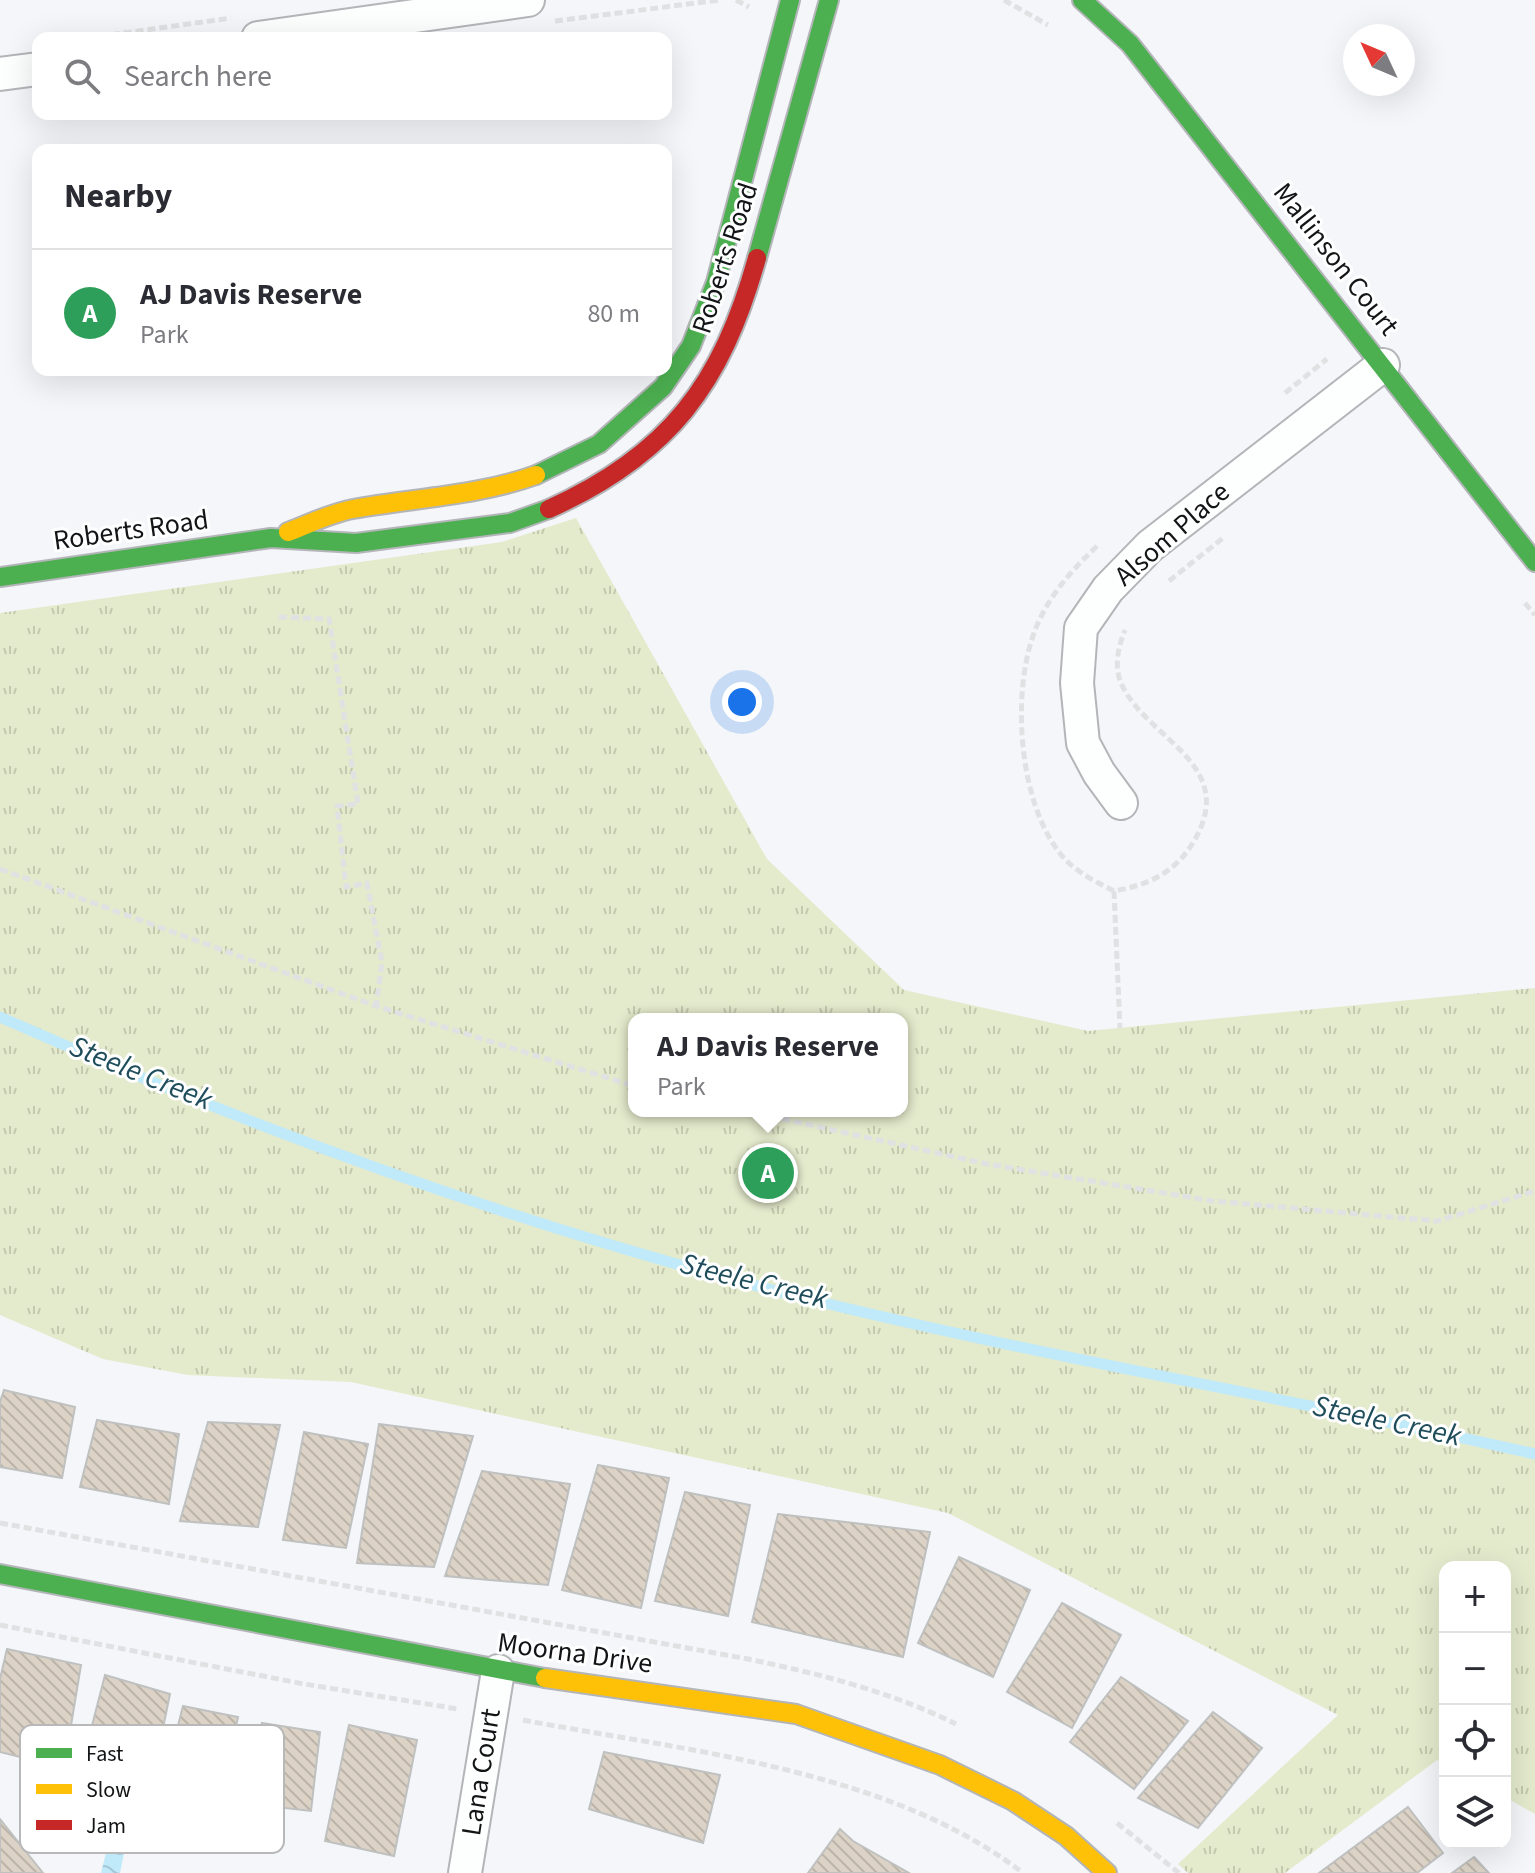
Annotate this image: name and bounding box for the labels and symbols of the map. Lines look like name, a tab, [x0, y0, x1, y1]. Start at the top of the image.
north arrow	[1343, 24, 1415, 96]
street label: Mallinson Court	[1263, 174, 1409, 344]
street label: Roberts Road	[682, 177, 768, 339]
street label: Alsom Place	[1106, 473, 1238, 595]
street label: Roberts Road	[51, 499, 211, 561]
your location	[722, 682, 762, 722]
water label: Steele Creek	[63, 1025, 220, 1121]
pin: A	[742, 1143, 794, 1203]
water label: Steele Creek	[676, 1242, 833, 1320]
water label: Steele Creek	[1309, 1384, 1466, 1458]
street label: Moorna Drive	[495, 1622, 655, 1684]
street label: Lana Court	[451, 1705, 511, 1839]
legend	[20, 1725, 284, 1853]
text: Fast	[86, 1738, 124, 1770]
text: Slow	[86, 1774, 131, 1806]
text: Jam	[86, 1810, 126, 1842]

